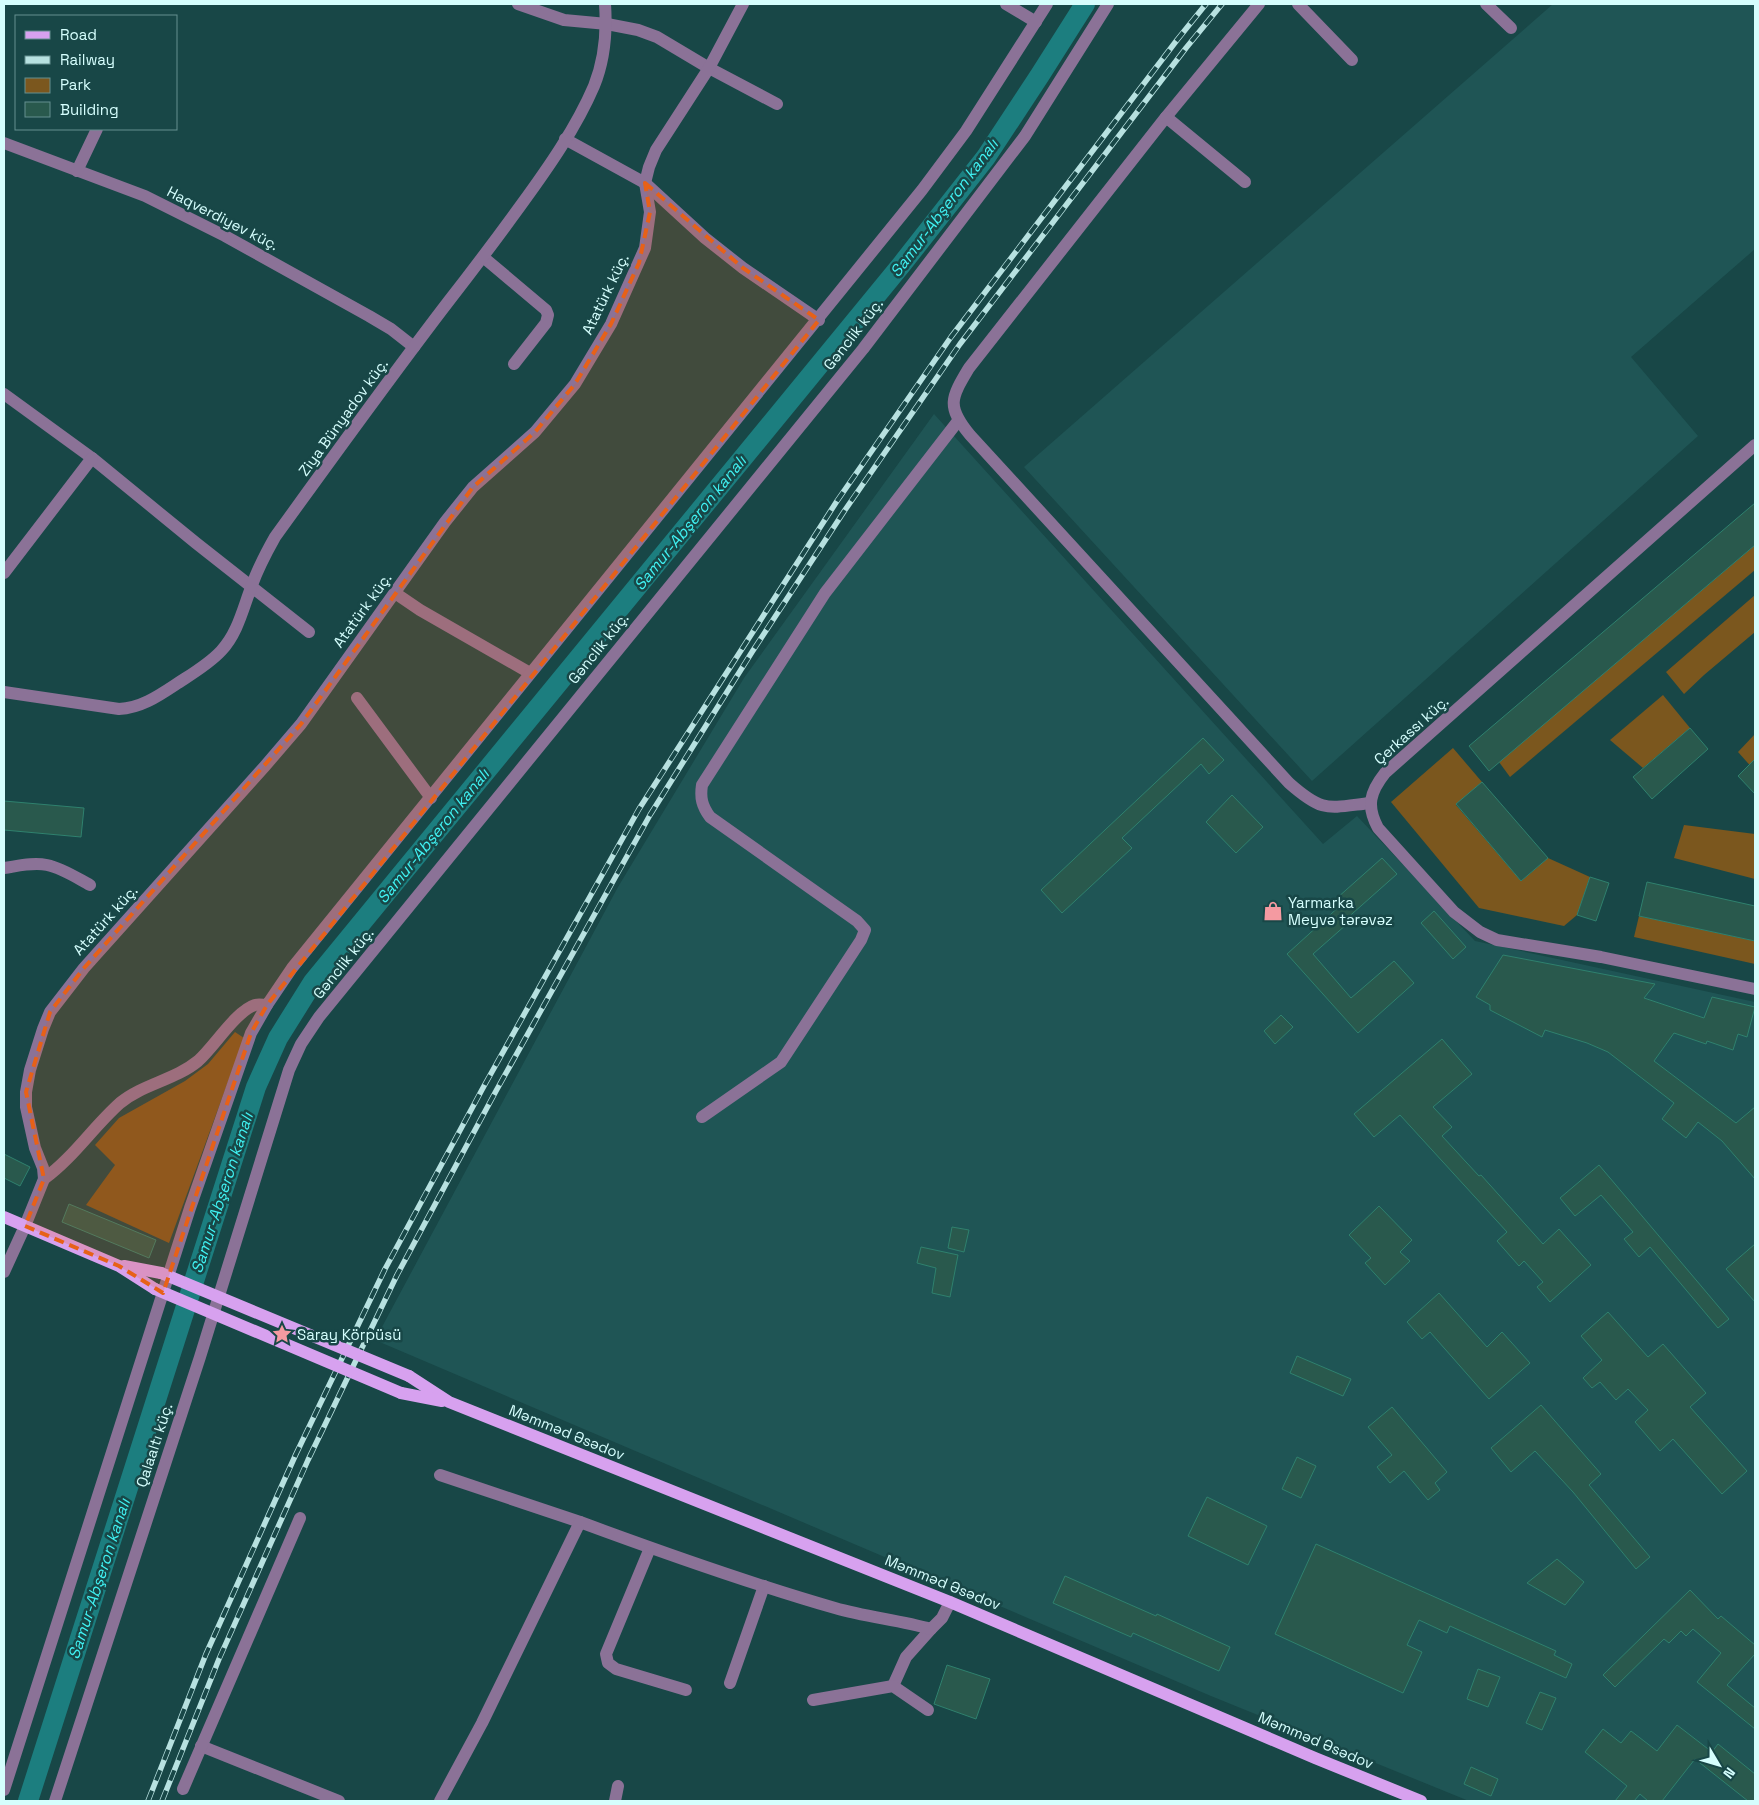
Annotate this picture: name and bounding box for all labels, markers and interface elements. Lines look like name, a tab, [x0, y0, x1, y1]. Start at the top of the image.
legend	[15, 15, 178, 130]
text: Road	[60, 25, 97, 44]
text: Railway	[60, 50, 115, 69]
text: Park	[60, 75, 91, 94]
text: Building	[60, 100, 119, 119]
water label: Samur-Abşeron kanalı	[885, 134, 1003, 281]
street label: Haqverdiyev küç.	[164, 182, 282, 254]
street label: Atatürk küç.	[577, 250, 633, 338]
street label: Gənclik küç.	[819, 294, 887, 374]
street label: Ziya Bünyadov küç.	[294, 355, 392, 479]
water label: Samur-Abşeron kanalı	[629, 450, 752, 595]
street label: Atatürk küç.	[329, 569, 395, 651]
street label: Gənclik küç.	[564, 609, 632, 687]
street label: Çerkassı küç.	[1370, 692, 1452, 768]
water label: Samur-Abşeron kanalı	[372, 763, 495, 908]
street label: Atatürk küç.	[69, 881, 141, 959]
place label: Yarmarka Meyvә tәrәvәz	[1288, 893, 1393, 929]
shop icon: Yarmarka Meyvә tәrәvәz	[1262, 900, 1284, 922]
street label: Gənclik küç.	[309, 924, 377, 1002]
water label: Samur-Abşeron kanalı	[186, 1109, 258, 1276]
place icon: Saray Körpüsü	[271, 1323, 293, 1345]
place label: Saray Körpüsü	[297, 1325, 401, 1344]
street label: Qalaaltı küç.	[131, 1400, 177, 1490]
street label: Məmməd Əsədov	[506, 1400, 628, 1464]
water label: Samur-Abşeron kanalı	[63, 1495, 135, 1662]
street label: Məmməd Əsədov	[882, 1550, 1004, 1614]
street label: Məmməd Əsədov	[1256, 1707, 1376, 1773]
north arrow	[1694, 1740, 1744, 1790]
text: N	[1719, 1764, 1739, 1782]

